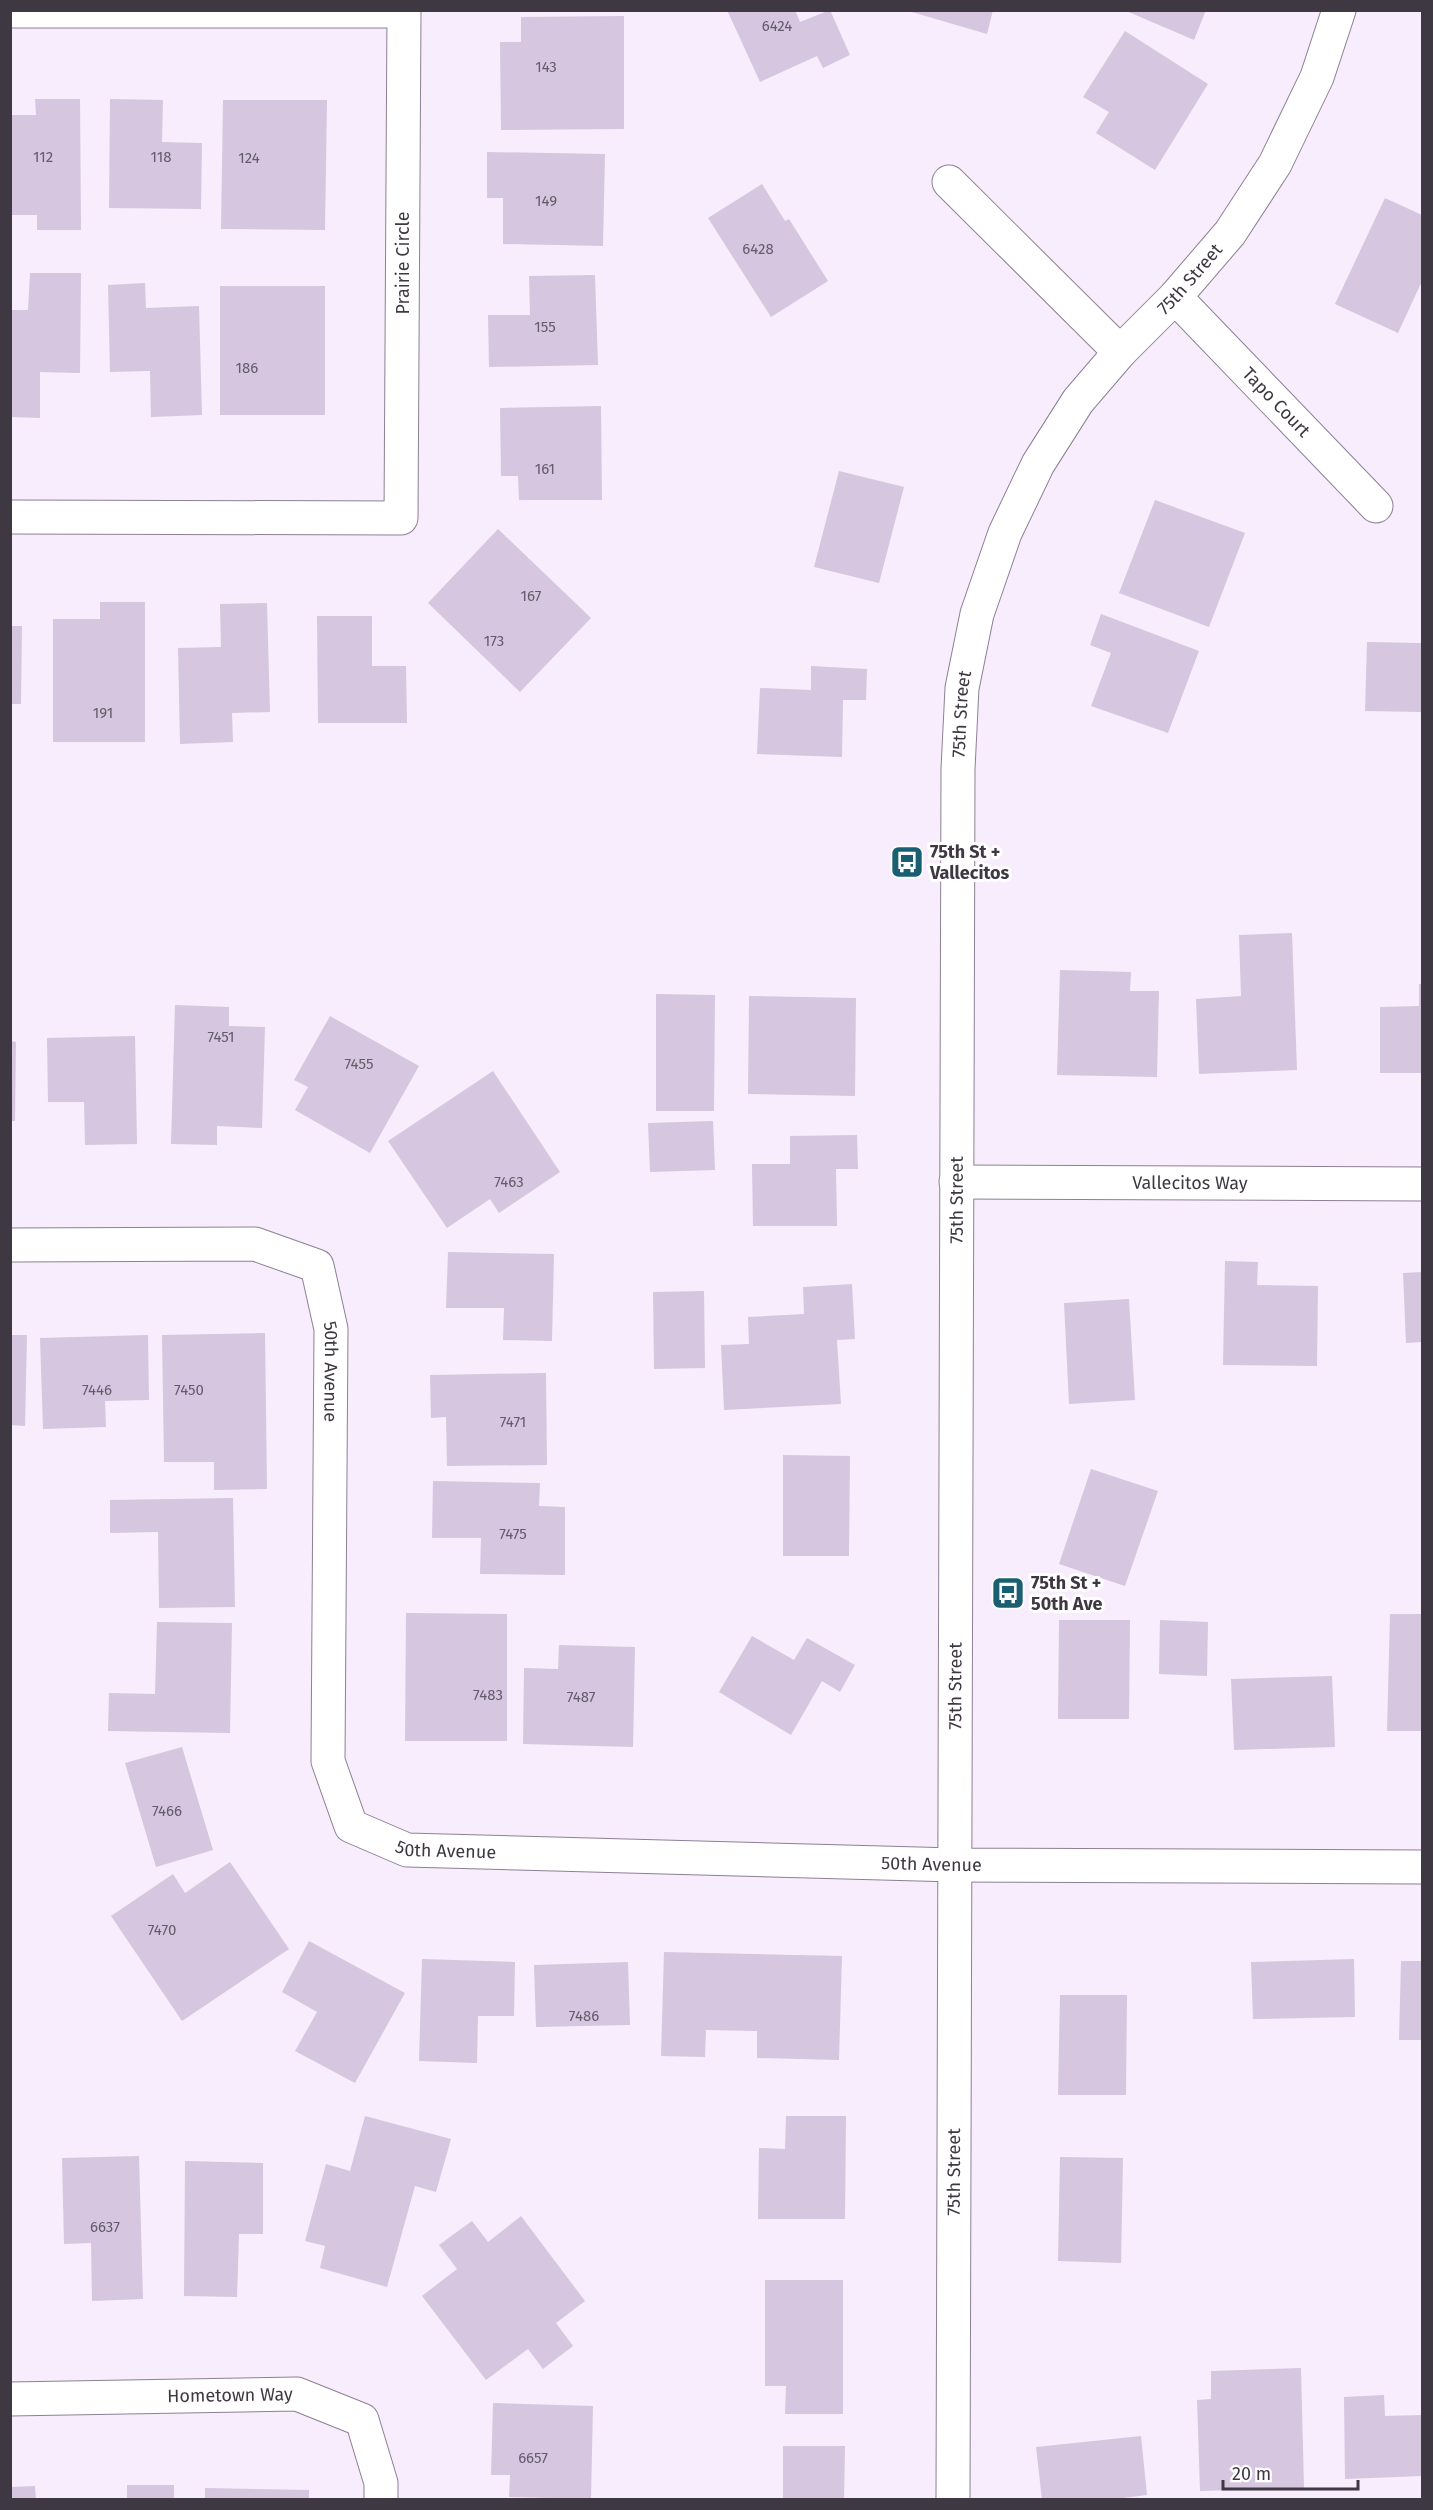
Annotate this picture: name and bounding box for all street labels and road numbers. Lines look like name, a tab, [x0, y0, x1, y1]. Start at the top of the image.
street label: Prairie Circle	[392, 211, 414, 315]
street label: 75th Street	[1153, 239, 1227, 319]
street label: Tapo Court	[1238, 363, 1315, 442]
street label: 75th Street	[948, 668, 976, 758]
street label: 75th Street	[946, 1156, 968, 1244]
street label: Vallecitos Way	[1132, 1172, 1248, 1194]
street label: 50th Avenue	[319, 1319, 342, 1422]
street label: 75th Street	[944, 1642, 966, 1730]
street label: 50th Avenue	[392, 1835, 496, 1863]
street label: 50th Avenue	[881, 1852, 982, 1876]
street label: 75th Street	[943, 2128, 965, 2216]
street label: Hometown Way	[167, 2383, 293, 2407]

